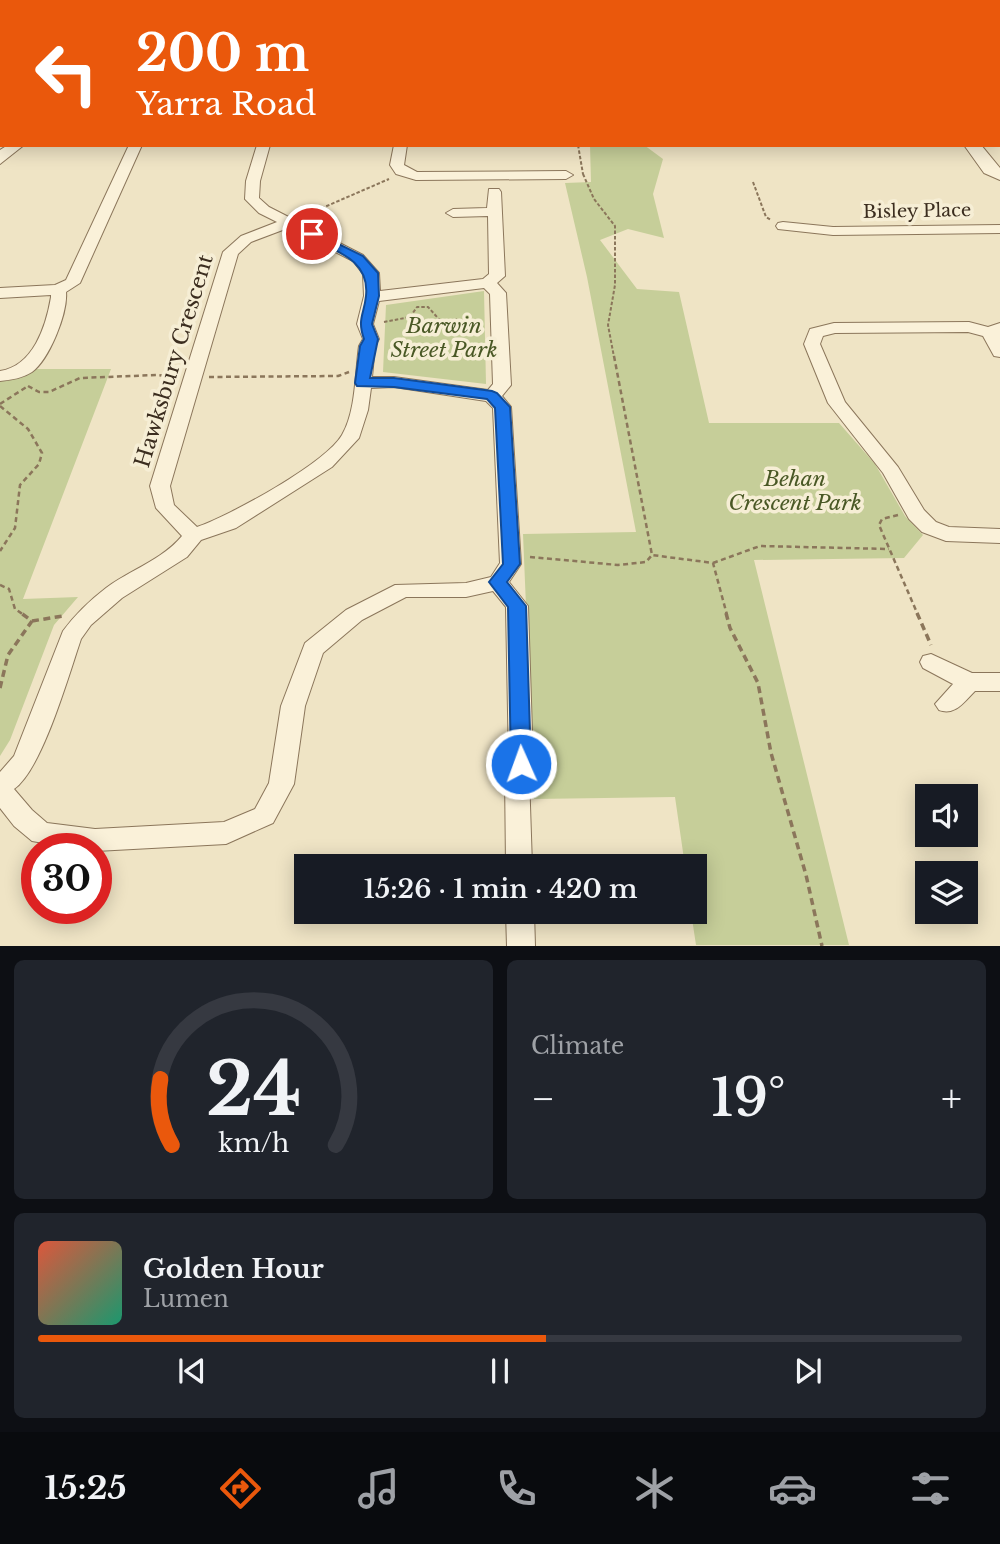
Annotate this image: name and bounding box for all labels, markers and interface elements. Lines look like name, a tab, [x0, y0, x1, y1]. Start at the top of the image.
text: 200 m	[136, 23, 309, 84]
icon: left	[21, 28, 112, 119]
text: Yarra Road	[136, 84, 316, 124]
street label: Bisley Place	[863, 199, 971, 223]
pin	[282, 204, 342, 264]
icon: arrive	[293, 215, 331, 253]
street label: Hawksbury Crescent	[129, 251, 219, 471]
park label: Barwin Street Park	[390, 313, 498, 363]
park label: Behan Crescent Park	[728, 466, 862, 516]
position arrow	[484, 727, 558, 801]
map controls	[915, 784, 978, 924]
button: sound	[915, 784, 978, 847]
speed limit sign: 30	[21, 833, 112, 924]
button: layers	[915, 861, 978, 924]
text: 15:26 · 1 min · 420 m	[364, 873, 637, 905]
text: Climate	[531, 1032, 624, 1060]
text: 24	[206, 1045, 301, 1136]
text: 19°	[711, 1066, 786, 1130]
text: −	[531, 1075, 555, 1122]
text: +	[941, 1075, 962, 1122]
text: km/h	[218, 1128, 289, 1159]
text: Golden Hour	[143, 1253, 324, 1285]
text: Lumen	[143, 1285, 229, 1313]
icon: previous	[173, 1352, 211, 1390]
icon: pause	[481, 1352, 519, 1390]
icon: next	[789, 1352, 827, 1390]
icon: directions	[216, 1464, 265, 1513]
icon: music	[354, 1464, 403, 1513]
icon: phone	[492, 1464, 541, 1513]
icon: climate	[630, 1464, 679, 1513]
icon: car	[768, 1464, 817, 1513]
icon: filters	[906, 1464, 955, 1513]
text: 15:25	[45, 1468, 127, 1508]

